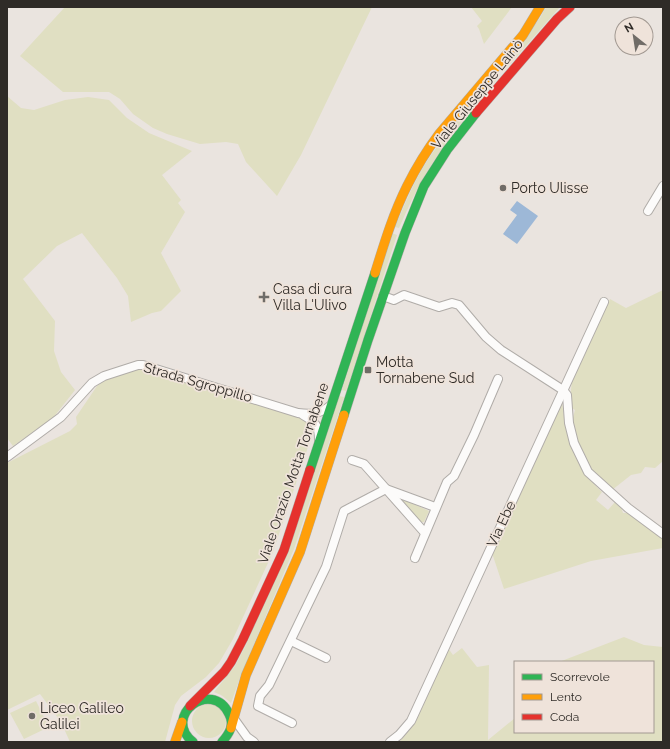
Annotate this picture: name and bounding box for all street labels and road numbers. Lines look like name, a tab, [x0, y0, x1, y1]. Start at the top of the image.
street label: Viale Giuseppe Lainò	[428, 36, 526, 152]
street label: Strada Sgroppillo	[142, 359, 254, 405]
street label: Viale Orazio Motta Tornabene	[254, 380, 332, 566]
street label: Via Ebe	[483, 498, 519, 550]

